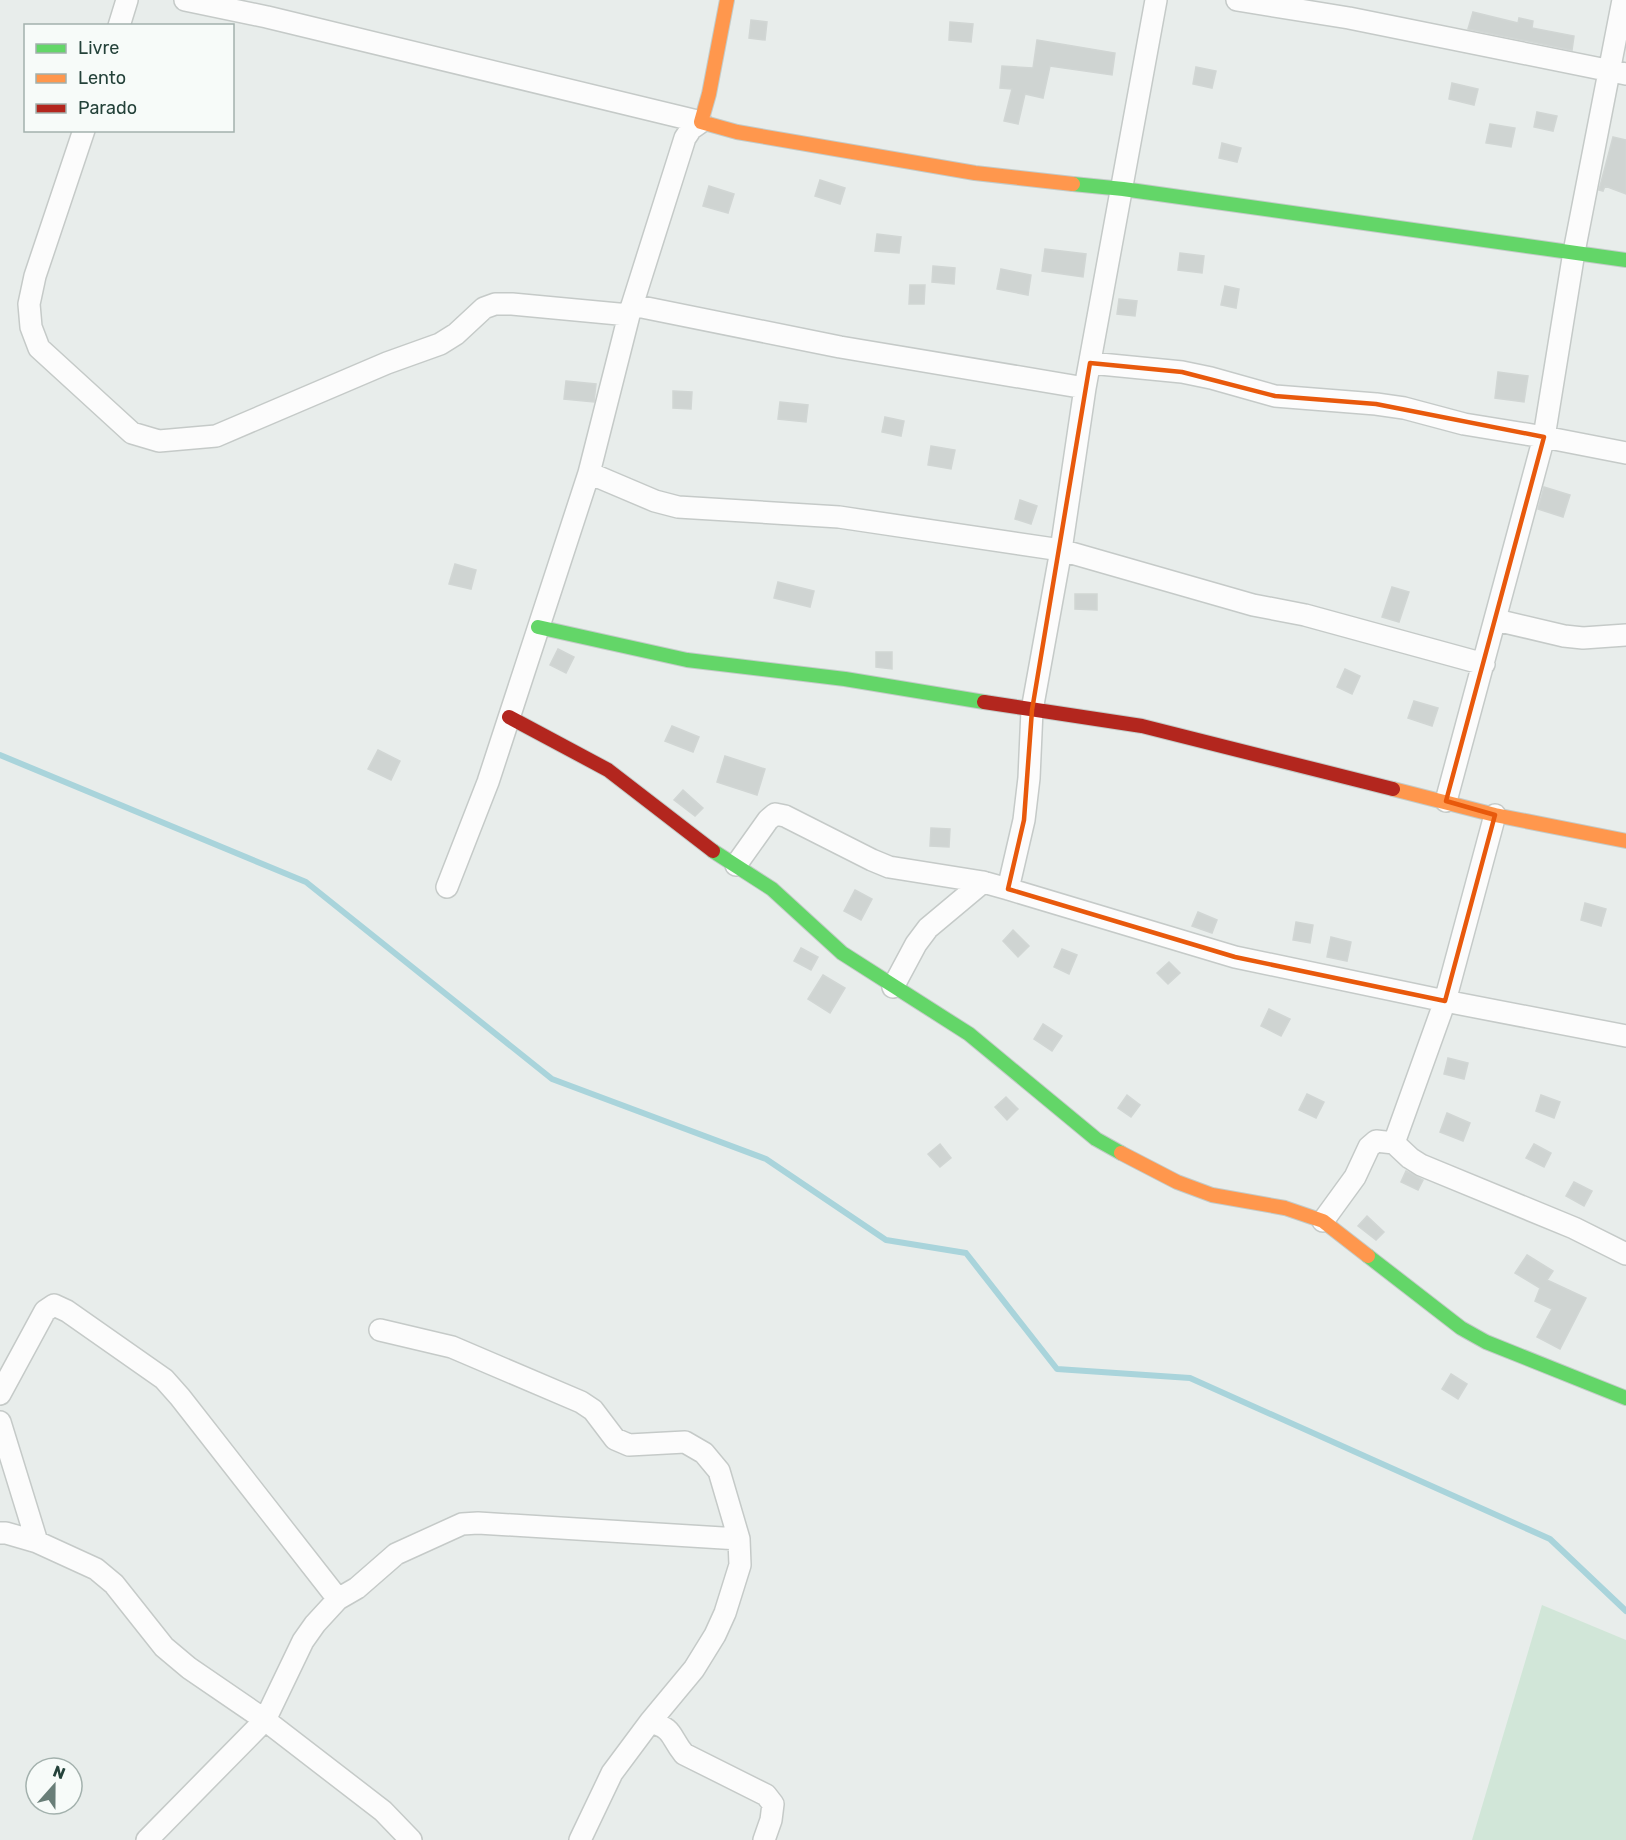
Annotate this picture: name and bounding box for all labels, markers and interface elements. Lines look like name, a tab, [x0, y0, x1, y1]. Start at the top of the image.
legend	[24, 24, 234, 132]
text: Livre	[78, 37, 119, 59]
text: Lento	[78, 67, 126, 89]
text: Parado	[78, 97, 137, 119]
north arrow	[24, 1756, 84, 1816]
text: N	[50, 1762, 68, 1783]

